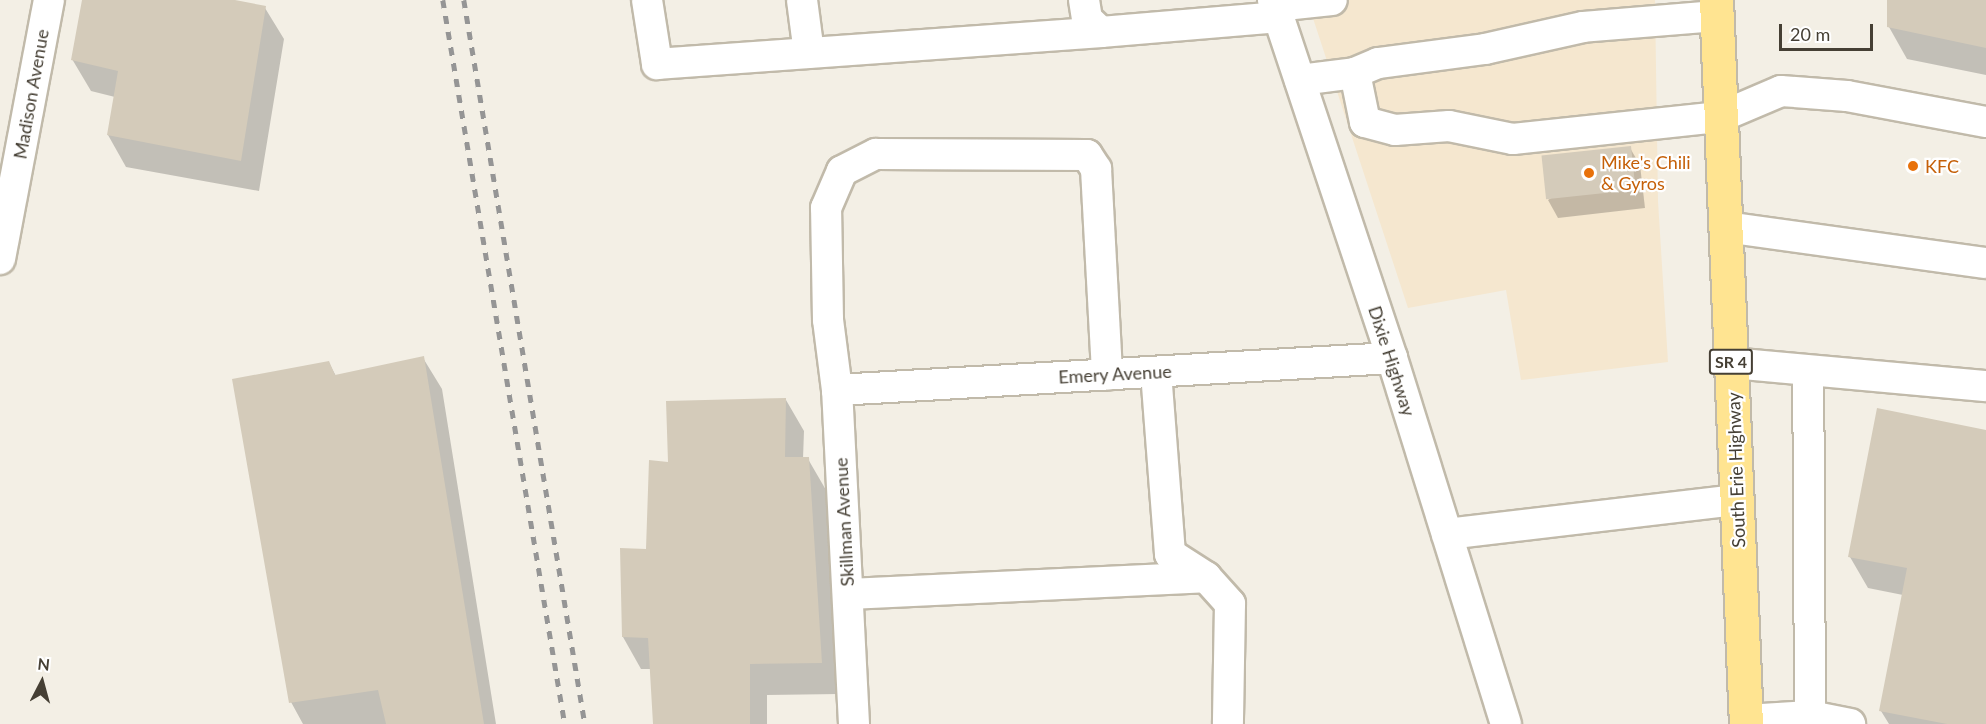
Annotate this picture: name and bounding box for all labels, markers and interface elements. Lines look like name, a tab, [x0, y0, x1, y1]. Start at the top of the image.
scale bar	[1782, 12, 1876, 50]
text: 20 m	[1790, 23, 1830, 45]
street label: Madison Avenue	[9, 27, 53, 161]
place label: Mike's Chili & Gyros	[1601, 152, 1691, 195]
place label: KFC	[1925, 155, 1959, 177]
marker: KFC	[1906, 159, 1920, 173]
marker: Mike's Chili & Gyros	[1582, 166, 1596, 180]
street label: Dixie Highway	[1364, 303, 1420, 419]
road number: SR 4	[1708, 349, 1754, 375]
street label: Emery Avenue	[1057, 360, 1173, 388]
street label: South Erie Highway	[1722, 392, 1750, 548]
street label: Skillman Avenue	[830, 457, 858, 587]
north arrow	[12, 652, 72, 712]
text: N	[37, 654, 51, 674]

